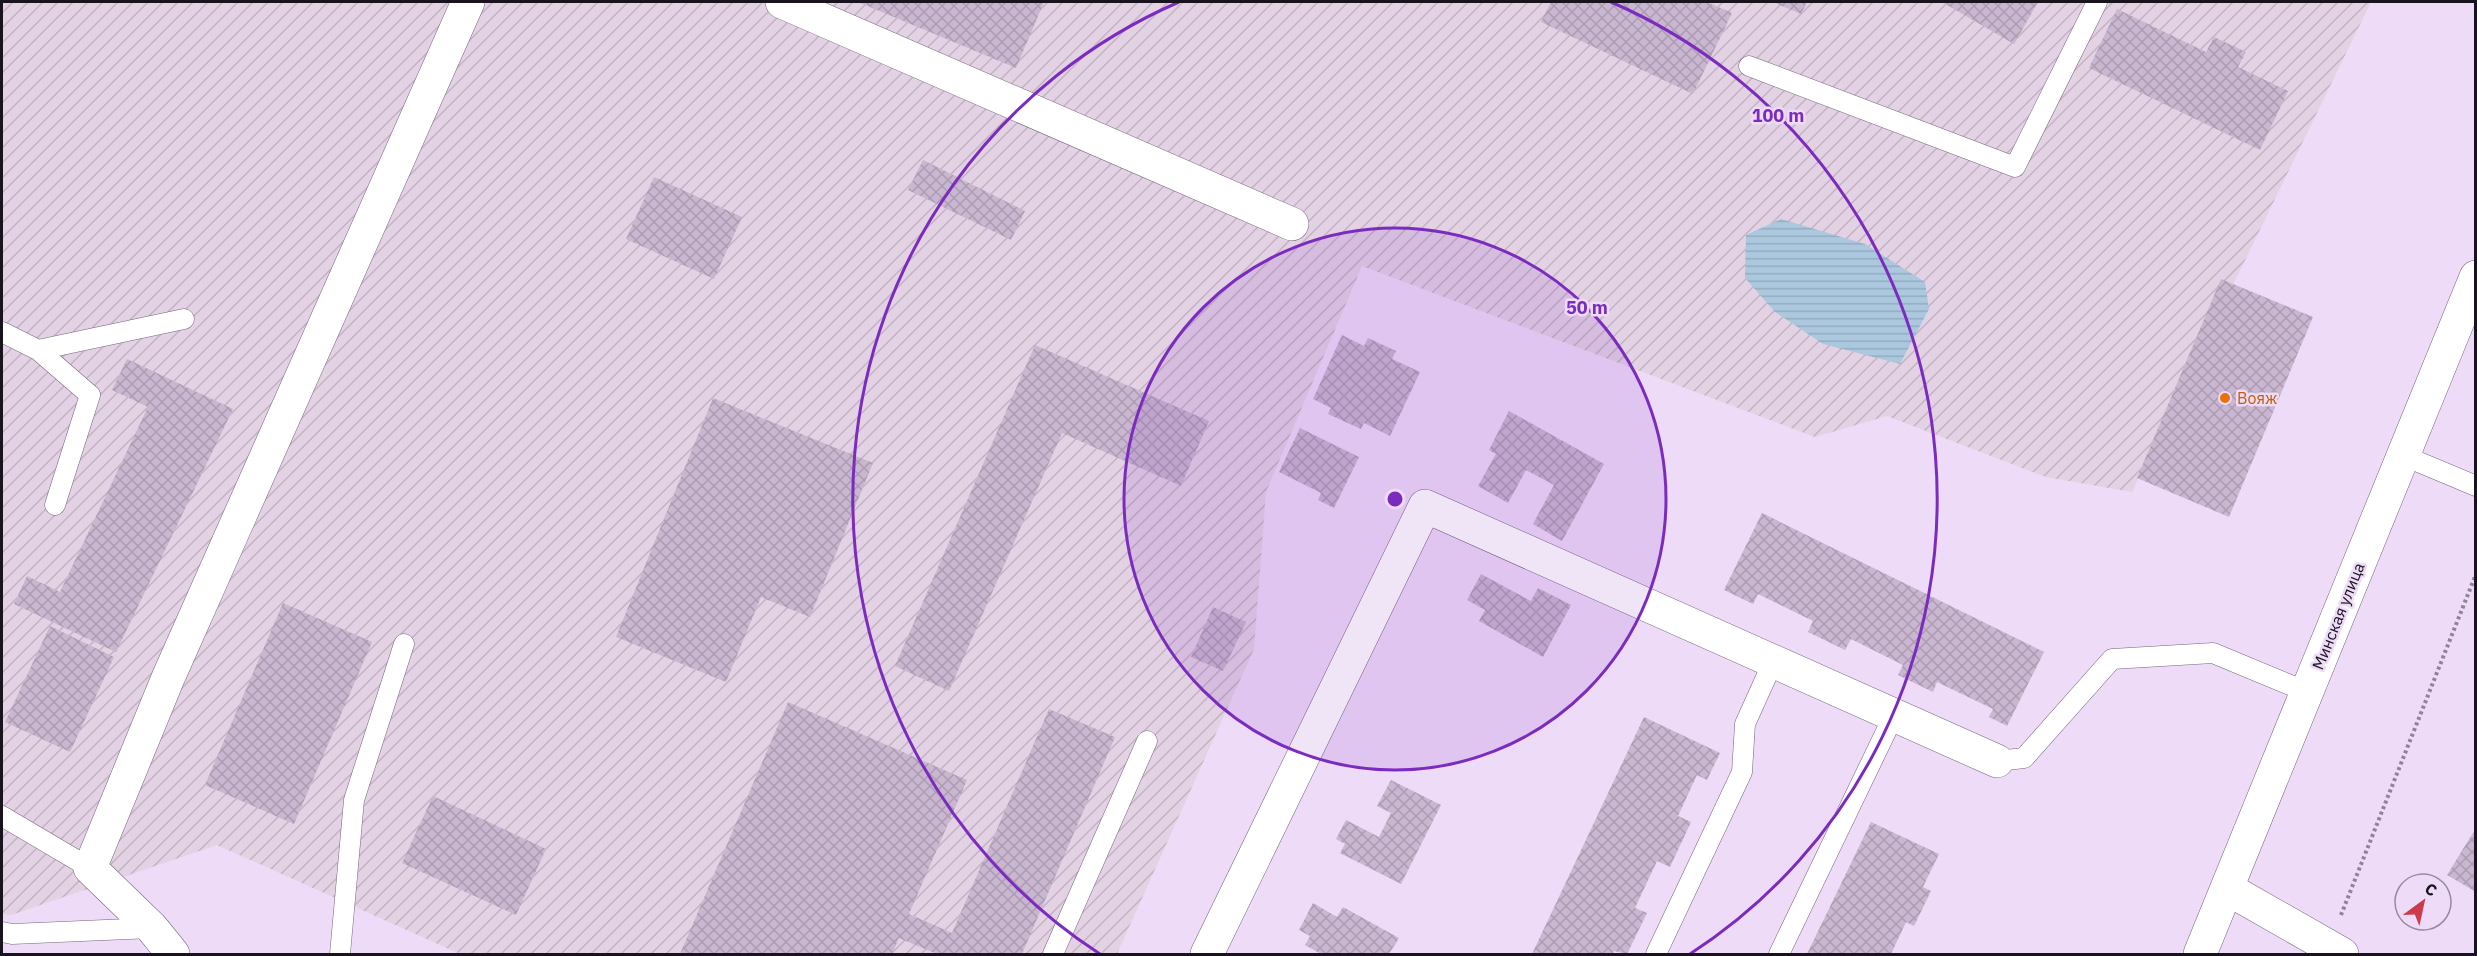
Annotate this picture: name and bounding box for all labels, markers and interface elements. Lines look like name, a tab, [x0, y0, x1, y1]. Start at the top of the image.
text: 100 m	[1752, 104, 1804, 127]
text: 50 m	[1566, 296, 1608, 319]
place label: Вояж	[2237, 388, 2277, 408]
marker: Вояж	[2218, 391, 2232, 405]
centre of rings	[1385, 489, 1405, 509]
street label: Минская улица	[2307, 559, 2369, 672]
north arrow	[2393, 872, 2453, 932]
text: С	[2421, 878, 2441, 901]

